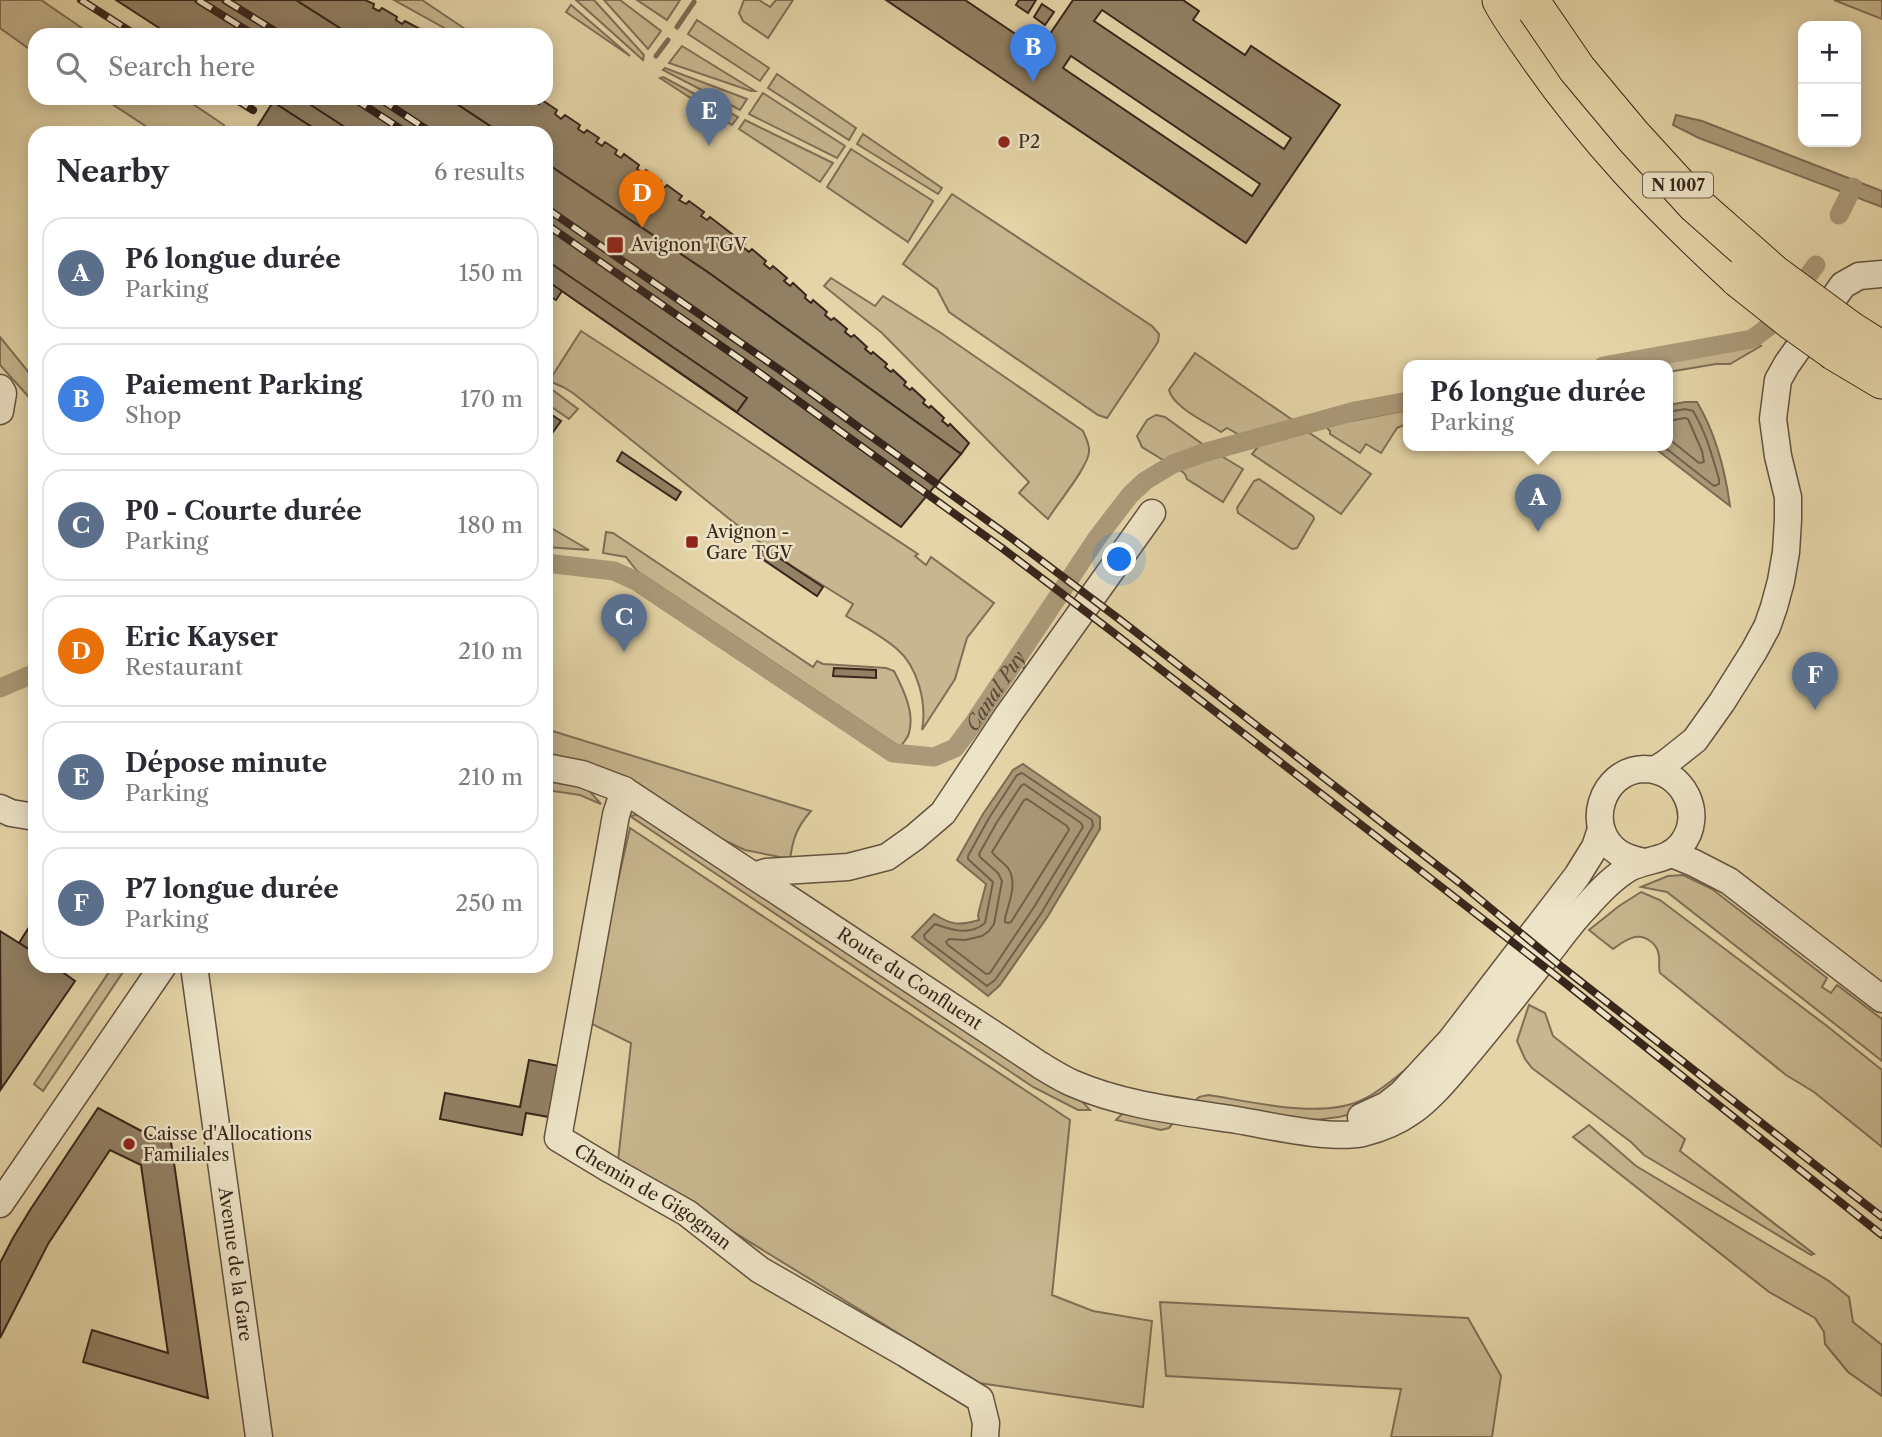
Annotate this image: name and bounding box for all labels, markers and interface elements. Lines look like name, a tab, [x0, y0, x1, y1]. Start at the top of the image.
map controls	[1798, 21, 1861, 147]
button: +	[1798, 21, 1861, 84]
pin: B	[1010, 24, 1056, 82]
search box	[28, 28, 553, 105]
icon: search	[52, 48, 90, 86]
text: Search here	[108, 51, 255, 83]
button: −	[1798, 84, 1861, 147]
pin: E	[686, 88, 732, 146]
place label: P2	[1018, 131, 1040, 153]
marker: P2	[996, 134, 1012, 150]
text: Nearby	[56, 153, 169, 190]
text: 6 results	[434, 158, 525, 186]
pin: D	[619, 170, 665, 228]
road number: N 1007	[1643, 172, 1713, 197]
place label: Avignon TGV	[630, 234, 748, 256]
marker: Avignon TGV	[605, 235, 625, 255]
text: P6 longue durée	[125, 243, 341, 275]
text: A	[72, 259, 90, 287]
text: 150 m	[459, 259, 523, 287]
text: Parking	[125, 275, 209, 303]
popup	[1403, 360, 1673, 451]
text: Paiement Parking	[125, 369, 363, 401]
text: P6 longue durée	[1430, 376, 1646, 408]
text: B	[72, 385, 90, 413]
text: 170 m	[460, 385, 523, 413]
text: Shop	[125, 401, 181, 429]
text: Parking	[1430, 408, 1514, 436]
pin: A	[1515, 474, 1561, 532]
text: P0 - Courte durée	[125, 495, 362, 527]
text: C	[72, 511, 90, 539]
text: 180 m	[458, 511, 523, 539]
place label: Avignon - Gare TGV	[705, 521, 794, 564]
text: Parking	[125, 527, 209, 555]
marker: Avignon - Gare TGV	[684, 534, 700, 550]
your location	[1102, 542, 1136, 576]
pin: C	[601, 594, 647, 652]
text: Eric Kayser	[125, 621, 278, 653]
text: D	[71, 637, 91, 665]
text: 210 m	[458, 637, 523, 665]
water label: Canal Puy	[960, 646, 1030, 735]
pin: F	[1792, 652, 1838, 710]
text: Restaurant	[125, 653, 243, 681]
text: Dépose minute	[125, 747, 327, 779]
text: E	[73, 763, 89, 791]
text: 210 m	[458, 763, 523, 791]
text: Parking	[125, 779, 209, 807]
text: P7 longue durée	[125, 873, 339, 905]
text: F	[73, 889, 89, 917]
text: 250 m	[455, 889, 523, 917]
text: Parking	[125, 905, 209, 933]
street label: Route du Confluent	[833, 923, 987, 1035]
place label: Caisse d'Allocations Familiales	[143, 1123, 312, 1166]
marker: Caisse d'Allocations Familiales	[121, 1136, 137, 1152]
street label: Chemin de Gigognan	[570, 1139, 736, 1254]
street label: Avenue de la Gare	[213, 1185, 257, 1343]

